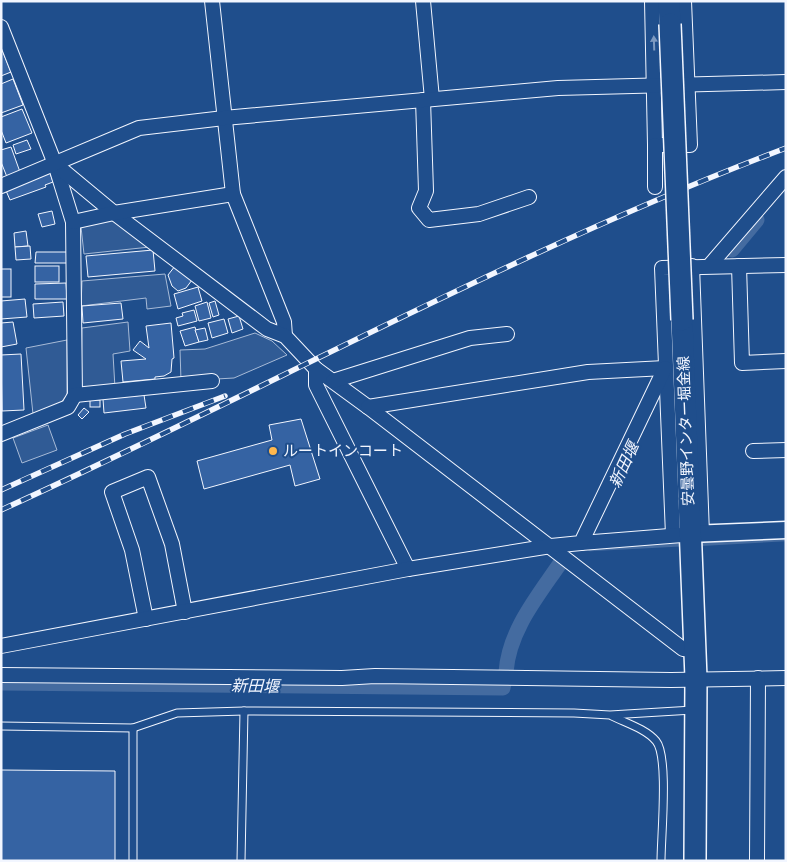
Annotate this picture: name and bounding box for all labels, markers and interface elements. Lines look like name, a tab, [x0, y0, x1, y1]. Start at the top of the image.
one-way arrow	[649, 35, 657, 51]
street label: 安曇野インター堀金線	[674, 356, 698, 506]
water label: 新田堰	[605, 437, 644, 491]
place label: ルートインコート	[283, 442, 403, 460]
marker: ルートインコート	[267, 445, 279, 457]
water label: 新田堰	[231, 676, 282, 696]

